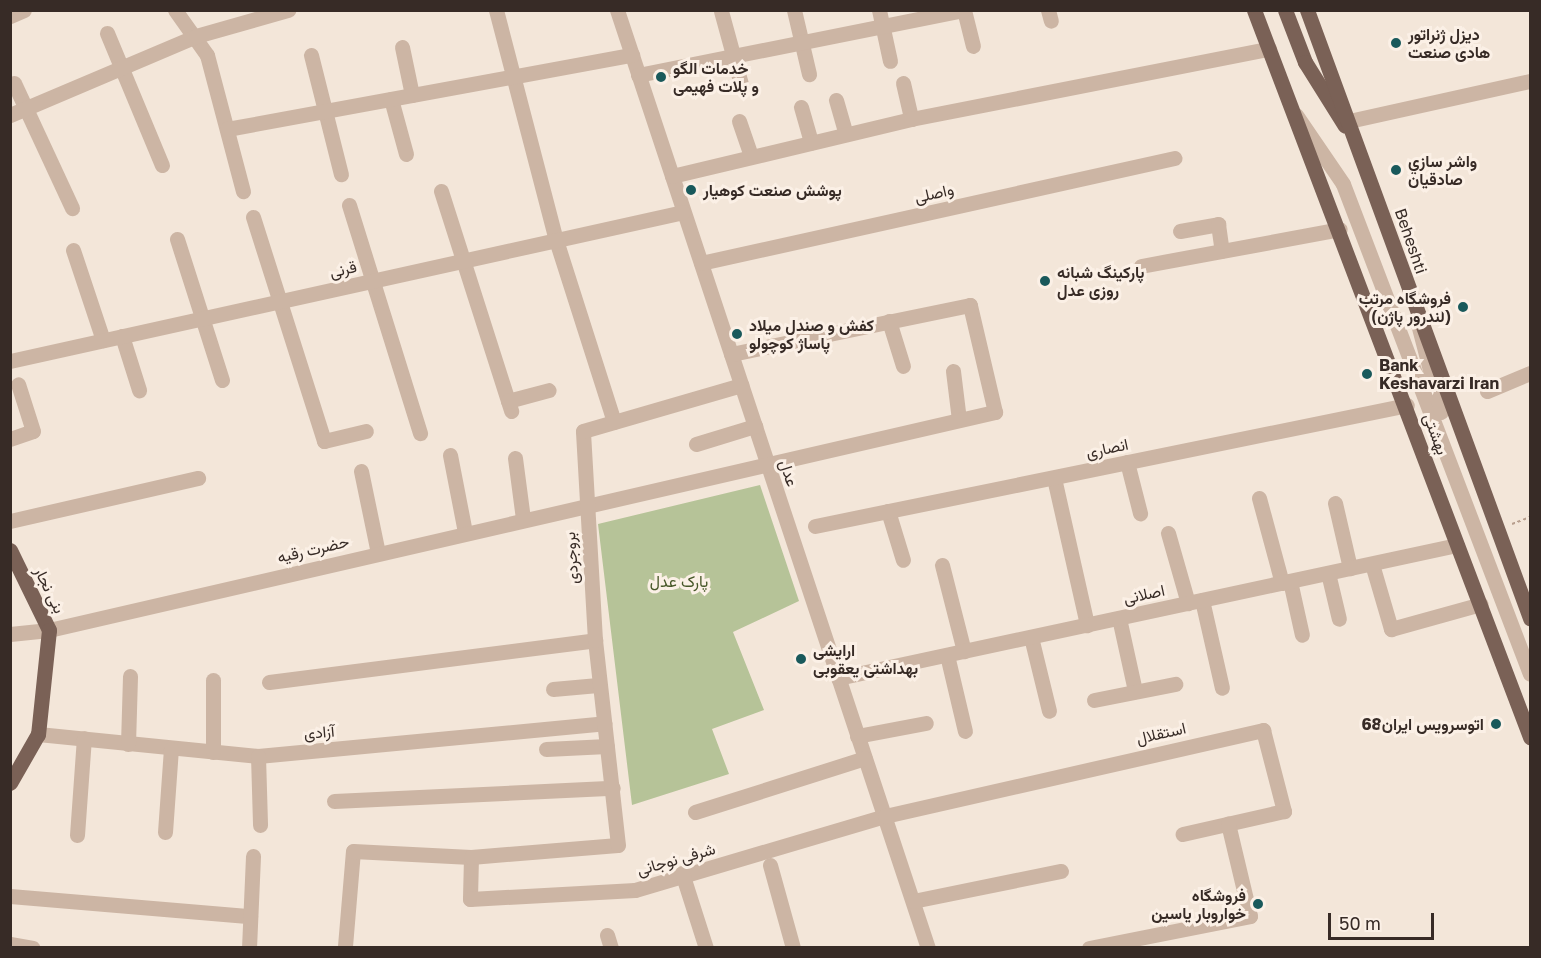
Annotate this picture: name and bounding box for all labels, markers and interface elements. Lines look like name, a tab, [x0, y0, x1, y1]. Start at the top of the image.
place label: دیزل ژنراتور هادی صنعت	[1408, 24, 1490, 62]
marker: دیزل ژنراتور هادی صنعت	[1389, 36, 1403, 50]
place label: خدمات الگو و پلات فهیمی	[673, 58, 759, 96]
marker: خدمات الگو و پلات فهیمی	[654, 70, 668, 84]
place label: واشر سازي صادقیان	[1408, 151, 1477, 189]
marker: واشر سازي صادقیان	[1389, 163, 1403, 177]
street label: واصلی	[913, 179, 955, 207]
place label: پوشش صنعت کوهیار	[703, 180, 842, 200]
marker: پوشش صنعت کوهیار	[684, 183, 698, 197]
street label: Beheshti	[1391, 206, 1431, 276]
street label: قرنی	[328, 257, 358, 281]
place label: پارکینگ شبانه روزی عدل	[1057, 262, 1144, 300]
marker: پارکینگ شبانه روزی عدل	[1038, 274, 1052, 288]
place label: فروشگاه مرتب (لندرور پاژن)	[1359, 288, 1451, 326]
marker: فروشگاه مرتب (لندرور پاژن)	[1456, 300, 1470, 314]
place label: کفش و صندل میلاد پاساژ کوچولو	[749, 315, 874, 353]
marker: کفش و صندل میلاد پاساژ کوچولو	[730, 327, 744, 341]
place label: Bank Keshavarzi Iran	[1379, 355, 1499, 393]
marker: Bank Keshavarzi Iran	[1360, 367, 1374, 381]
street label: بهشتى	[1420, 411, 1452, 457]
street label: انصاری	[1084, 434, 1130, 462]
street label: عدل	[776, 457, 802, 489]
street label: حضرت رقیه	[275, 531, 351, 567]
street label: بروجردی	[560, 531, 582, 585]
street label: بنی نجار	[30, 563, 70, 617]
park label: پارک عدل	[650, 571, 708, 591]
street label: اصلانی	[1122, 580, 1166, 608]
place label: ارایشی بهداشتی یعقوبی	[813, 640, 918, 678]
marker: ارایشی بهداشتی یعقوبی	[794, 652, 808, 666]
place label: اتوسرویس ایران68	[1361, 714, 1484, 734]
marker: اتوسرویس ایران68	[1489, 717, 1503, 731]
street label: استقلال	[1134, 718, 1188, 748]
street label: آزادی	[303, 721, 335, 743]
street label: شرفی نوجانی	[634, 839, 718, 879]
place label: فروشگاه خواروبار یاسین	[1151, 885, 1246, 923]
marker: فروشگاه خواروبار یاسین	[1251, 897, 1265, 911]
scale bar	[1331, 901, 1438, 939]
text: 50 m	[1339, 912, 1381, 934]

